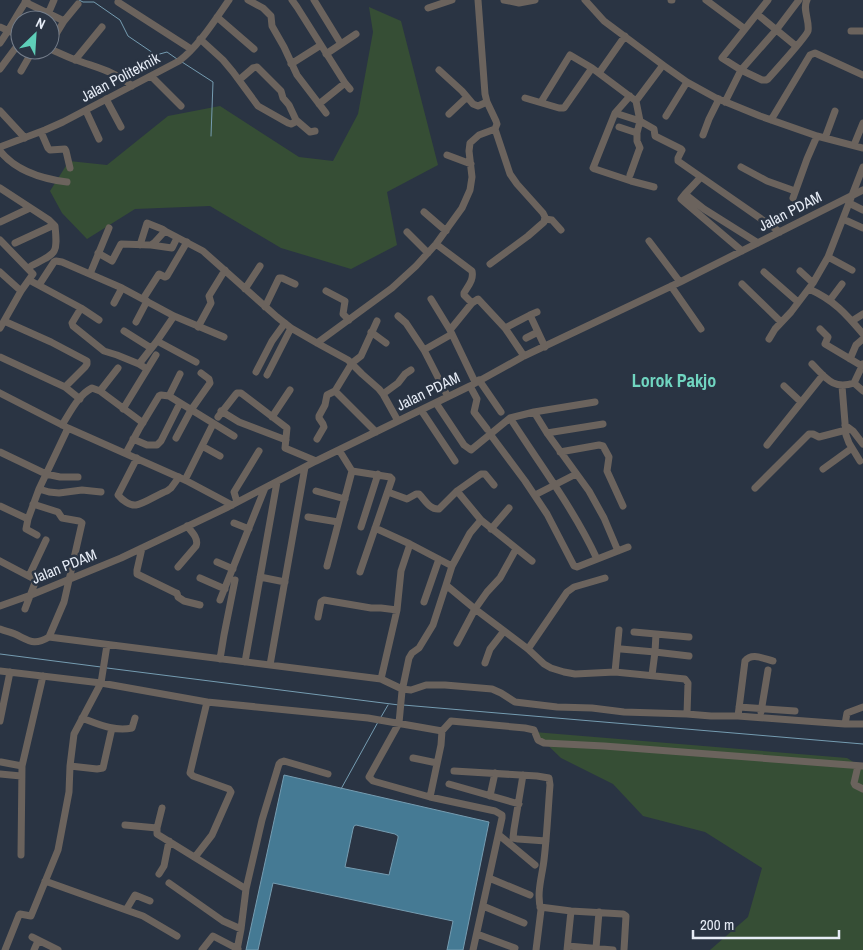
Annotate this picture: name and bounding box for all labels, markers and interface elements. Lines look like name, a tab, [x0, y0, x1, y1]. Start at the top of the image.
north arrow	[10, 10, 60, 60]
text: N	[33, 13, 48, 33]
street label: Jalan Politeknik	[77, 47, 164, 107]
street label: Jalan PDAM	[755, 186, 825, 236]
street label: Jalan PDAM	[393, 367, 463, 415]
district label: Lorok Pakjo	[632, 368, 716, 393]
street label: Jalan PDAM	[28, 543, 100, 589]
scale bar	[693, 908, 839, 940]
text: 200 m	[700, 914, 734, 935]

